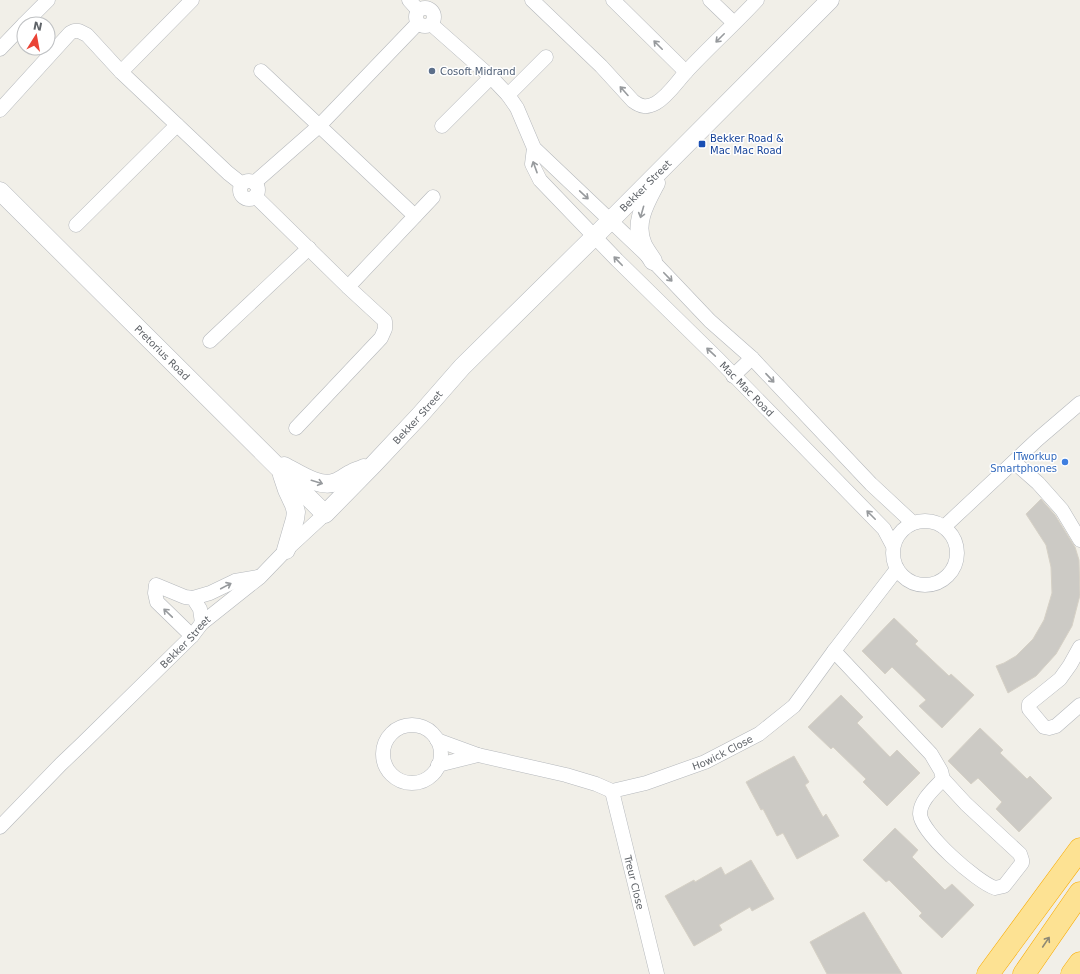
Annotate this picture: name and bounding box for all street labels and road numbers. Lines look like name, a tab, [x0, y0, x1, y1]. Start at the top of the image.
street label: Bekker Street	[618, 158, 674, 214]
street label: Pretorius Road	[132, 323, 192, 382]
street label: Mac Mac Road	[718, 359, 776, 419]
street label: Bekker Street	[391, 389, 445, 446]
street label: Bekker Street	[158, 614, 213, 670]
street label: Howick Close	[691, 733, 755, 772]
street label: Treur Close	[622, 853, 646, 911]

